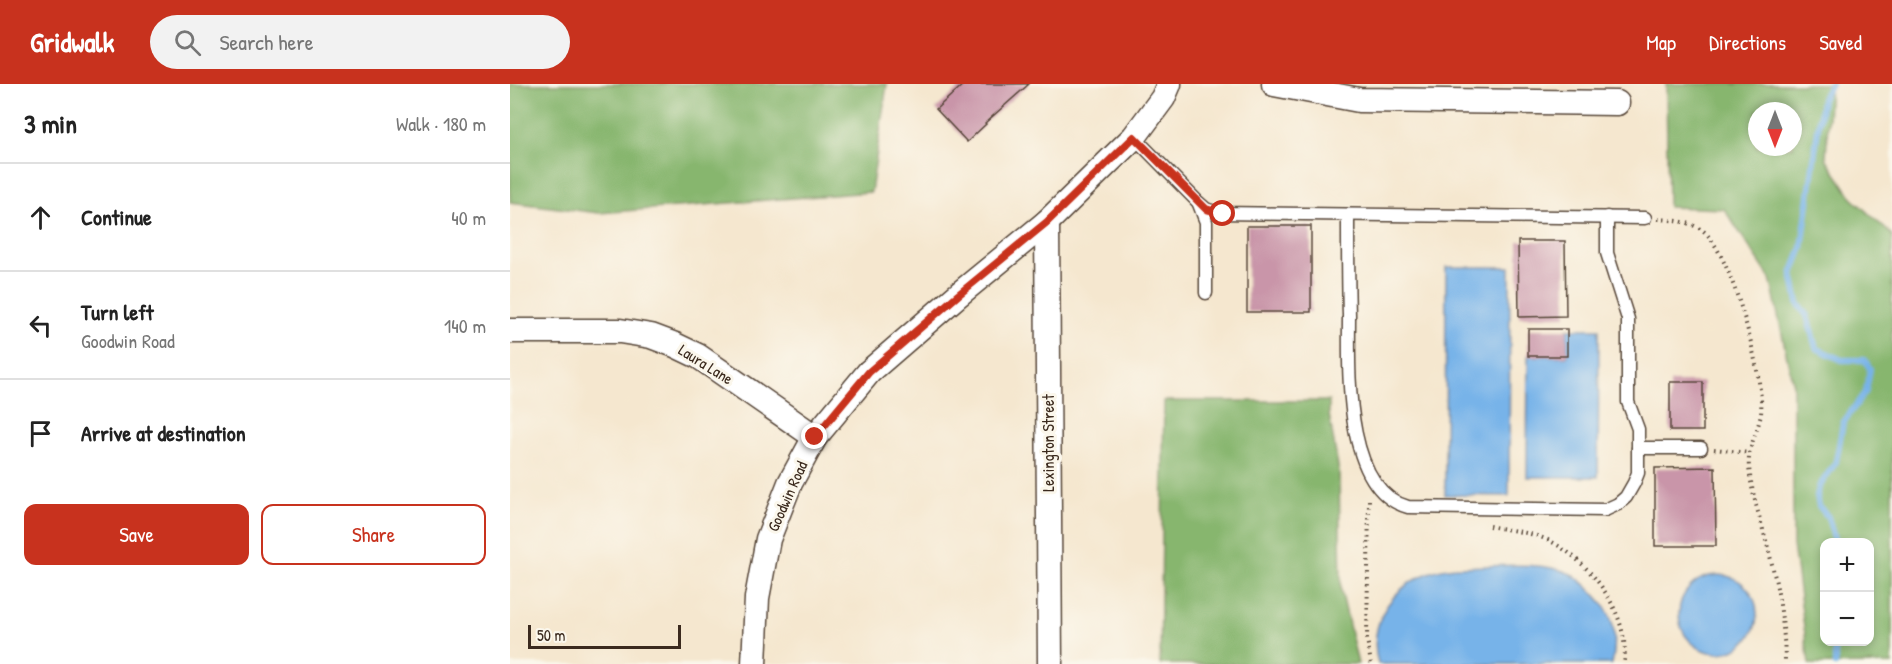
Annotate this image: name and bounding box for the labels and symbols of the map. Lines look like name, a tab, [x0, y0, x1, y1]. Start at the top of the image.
north arrow	[1748, 102, 1802, 156]
route start	[1209, 200, 1235, 226]
street label: Laura Lane	[674, 339, 738, 390]
street label: Lexington Street	[1037, 394, 1059, 492]
route end	[801, 423, 827, 449]
street label: Goodwin Road	[762, 457, 812, 535]
scale bar	[528, 622, 681, 650]

